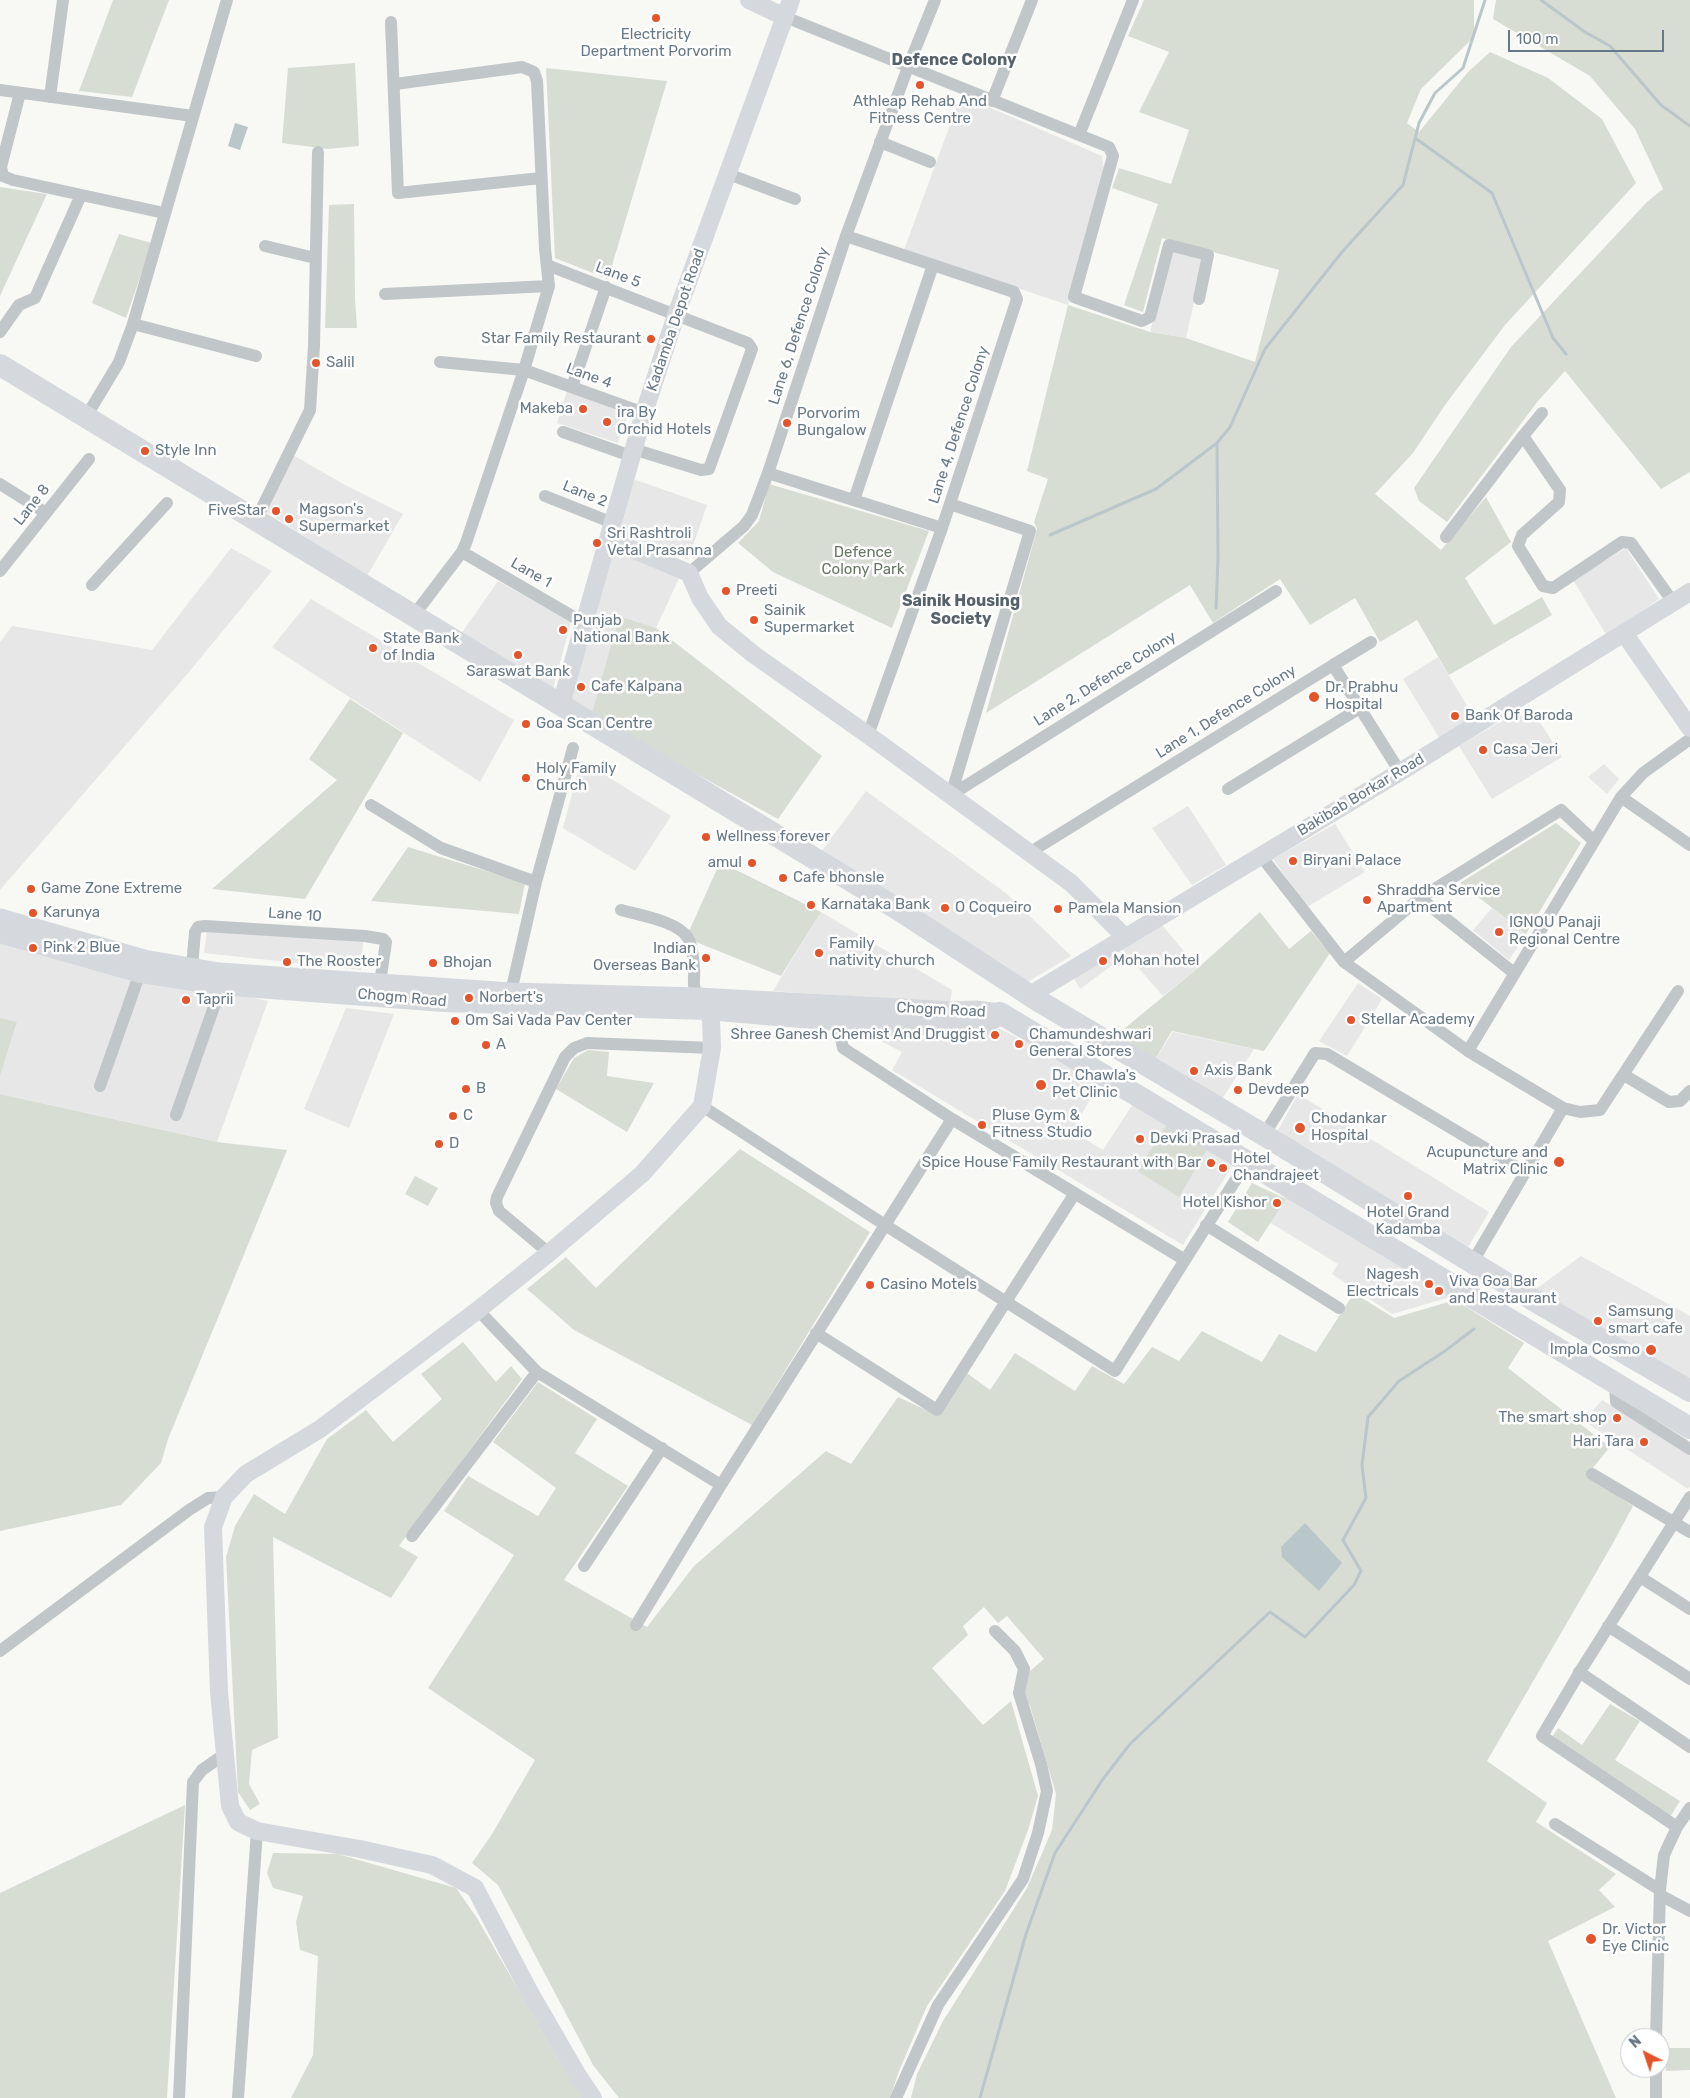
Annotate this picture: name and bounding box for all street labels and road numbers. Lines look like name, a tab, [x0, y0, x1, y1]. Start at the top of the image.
street label: Lane 6, Defence Colony	[765, 245, 833, 407]
street label: Kadamba Depot Road	[643, 246, 709, 394]
street label: Lane 5	[593, 258, 643, 292]
street label: Lane 4, Defence Colony	[925, 344, 993, 506]
street label: Lane 4	[564, 359, 614, 393]
street label: Lane 2	[560, 477, 610, 511]
street label: Lane 8	[10, 481, 54, 529]
street label: Lane 1	[507, 554, 555, 592]
street label: Lane 2, Defence Colony	[1031, 628, 1179, 730]
street label: Lane 1, Defence Colony	[1153, 661, 1299, 763]
street label: Bakibab Borkar Road	[1294, 750, 1428, 840]
street label: Lane 10	[268, 904, 322, 926]
street label: Chogm Road	[357, 985, 447, 1011]
street label: Chogm Road	[896, 999, 986, 1021]

